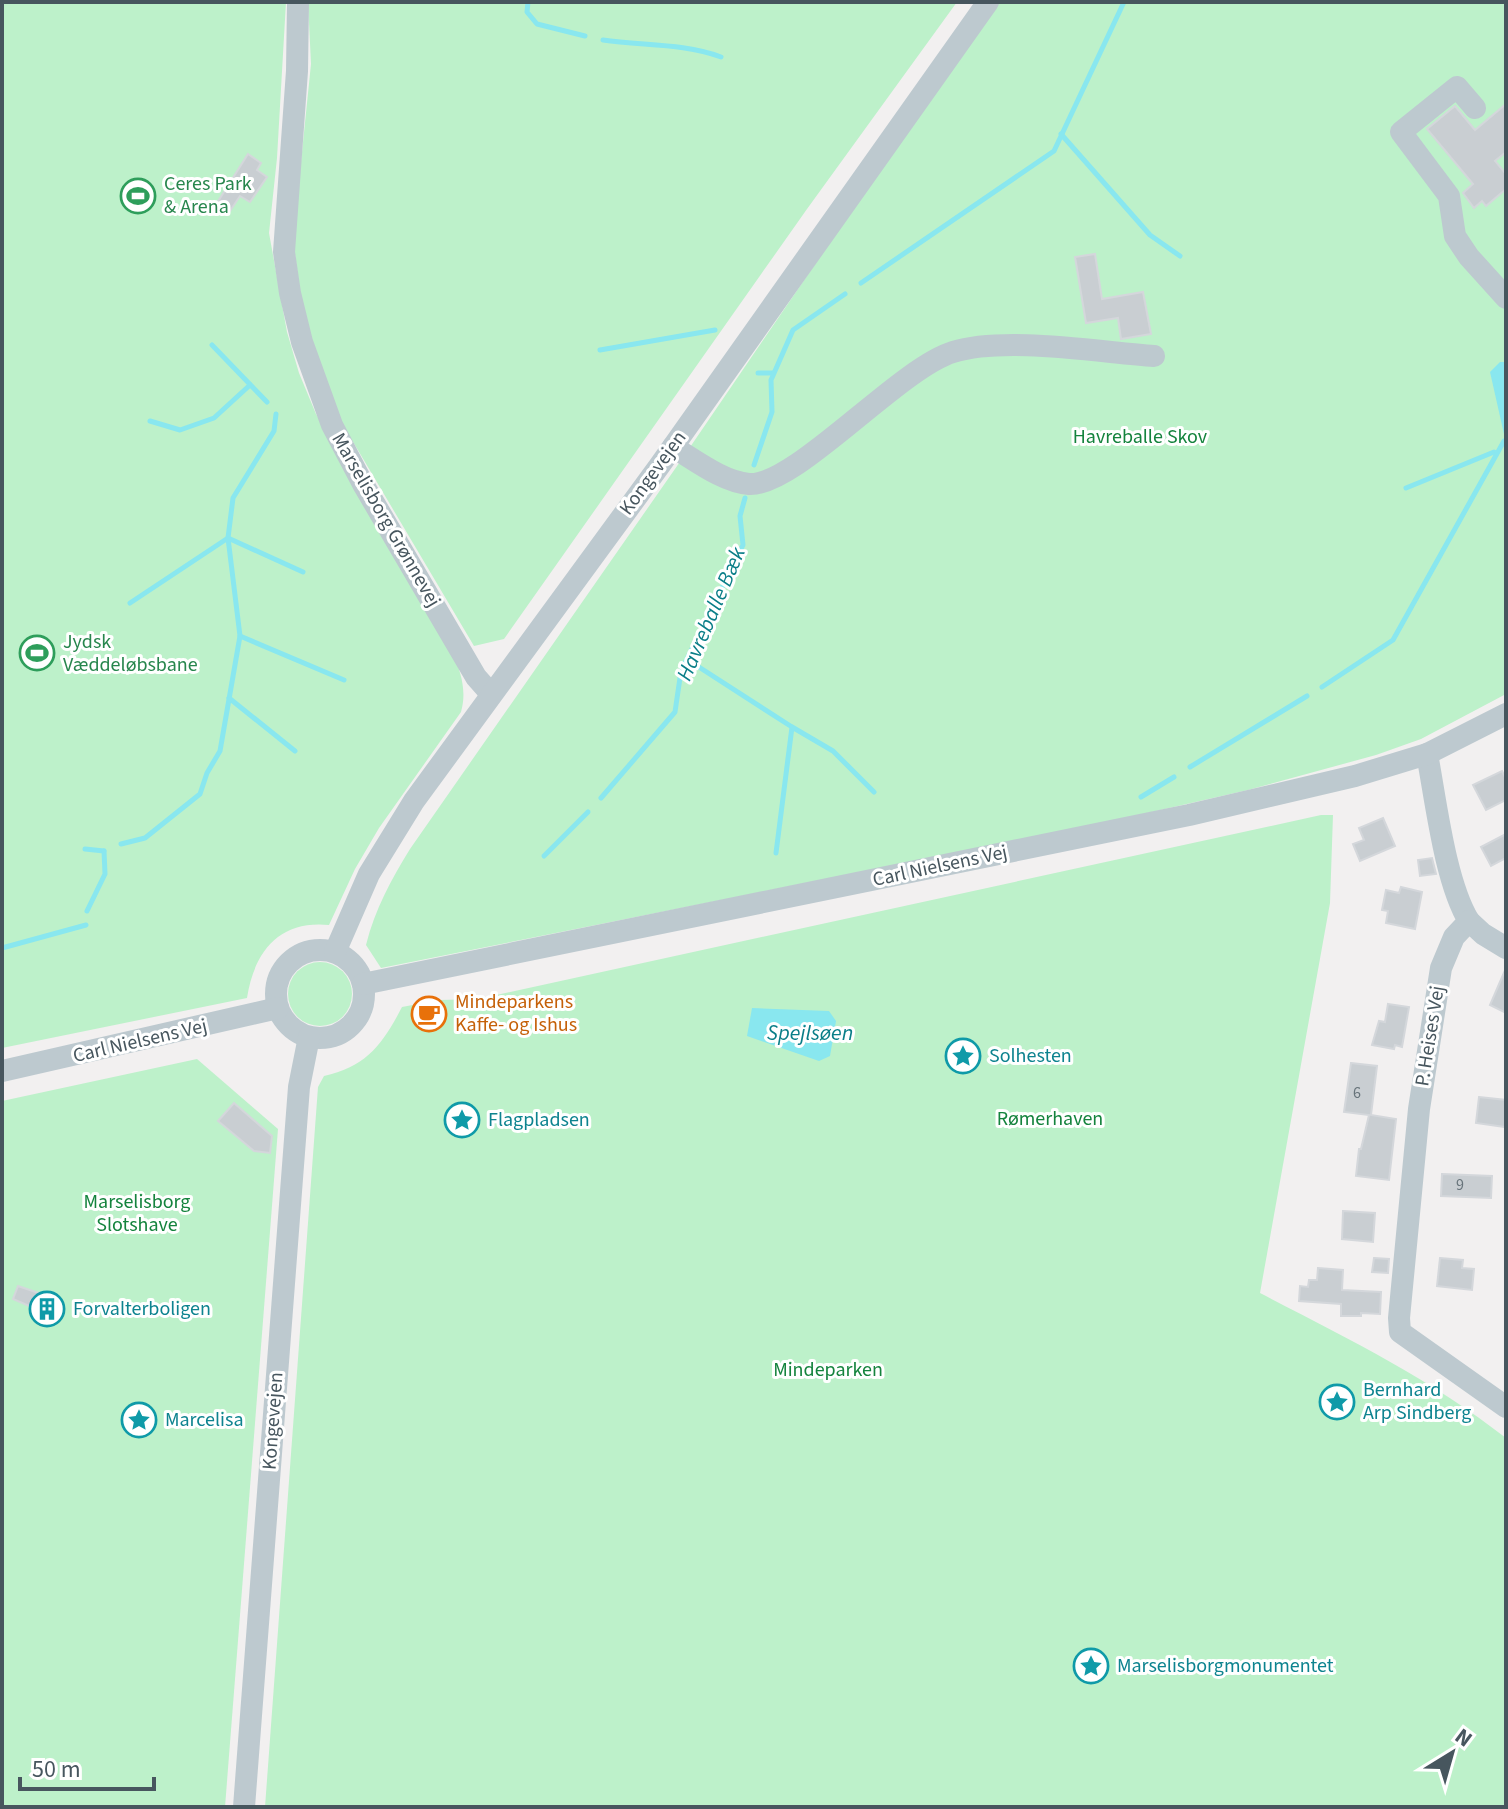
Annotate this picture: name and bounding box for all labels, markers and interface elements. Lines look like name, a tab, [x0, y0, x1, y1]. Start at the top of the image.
place label: Ceres Park & Arena	[164, 170, 252, 221]
sports icon: Ceres Park & Arena	[119, 177, 157, 215]
park label: Havreballe Skov	[1073, 423, 1208, 451]
street label: Kongevejen	[613, 425, 693, 521]
street label: Marselisborg Grønnevej	[325, 428, 447, 612]
water label: Havreballe Bæk	[668, 542, 754, 686]
place label: Jydsk Væddeløbsbane	[63, 628, 198, 679]
sports icon: Jydsk Væddeløbsbane	[18, 634, 56, 672]
street label: Carl Nielsens Vej	[870, 838, 1010, 894]
street label: P. Heises Vej	[1408, 984, 1452, 1088]
place label: Mindeparkens Kaffe- og Ishus	[455, 988, 577, 1039]
cafe icon: Mindeparkens Kaffe- og Ishus	[410, 995, 448, 1033]
street label: Carl Nielsens Vej	[70, 1012, 210, 1070]
water label: Spejlsøen	[767, 1017, 853, 1049]
place icon: Solhesten	[944, 1037, 982, 1075]
place label: Solhesten	[989, 1042, 1072, 1070]
house number: 6	[1353, 1082, 1361, 1104]
place icon: Flagpladsen	[443, 1101, 481, 1139]
park label: Rømerhaven	[997, 1105, 1103, 1133]
place label: Flagpladsen	[488, 1106, 590, 1134]
house number: 9	[1456, 1174, 1464, 1196]
park label: Marselisborg Slotshave	[84, 1188, 190, 1239]
building icon: Forvalterboligen	[28, 1290, 66, 1328]
place label: Forvalterboligen	[73, 1295, 211, 1323]
park label: Mindeparken	[773, 1356, 883, 1384]
street label: Kongevejen	[256, 1371, 290, 1471]
place label: Bernhard Arp Sindberg	[1363, 1376, 1471, 1427]
place icon: Bernhard Arp Sindberg	[1318, 1383, 1356, 1421]
place icon: Marcelisa	[120, 1401, 158, 1439]
place label: Marcelisa	[165, 1406, 243, 1434]
place icon: Marselisborgmonumentet	[1072, 1647, 1110, 1685]
place label: Marselisborgmonumentet	[1117, 1652, 1334, 1680]
north arrow	[1412, 1713, 1492, 1793]
text: N	[1448, 1721, 1479, 1755]
scale bar	[20, 1741, 154, 1791]
text: 50 m	[32, 1752, 81, 1787]

